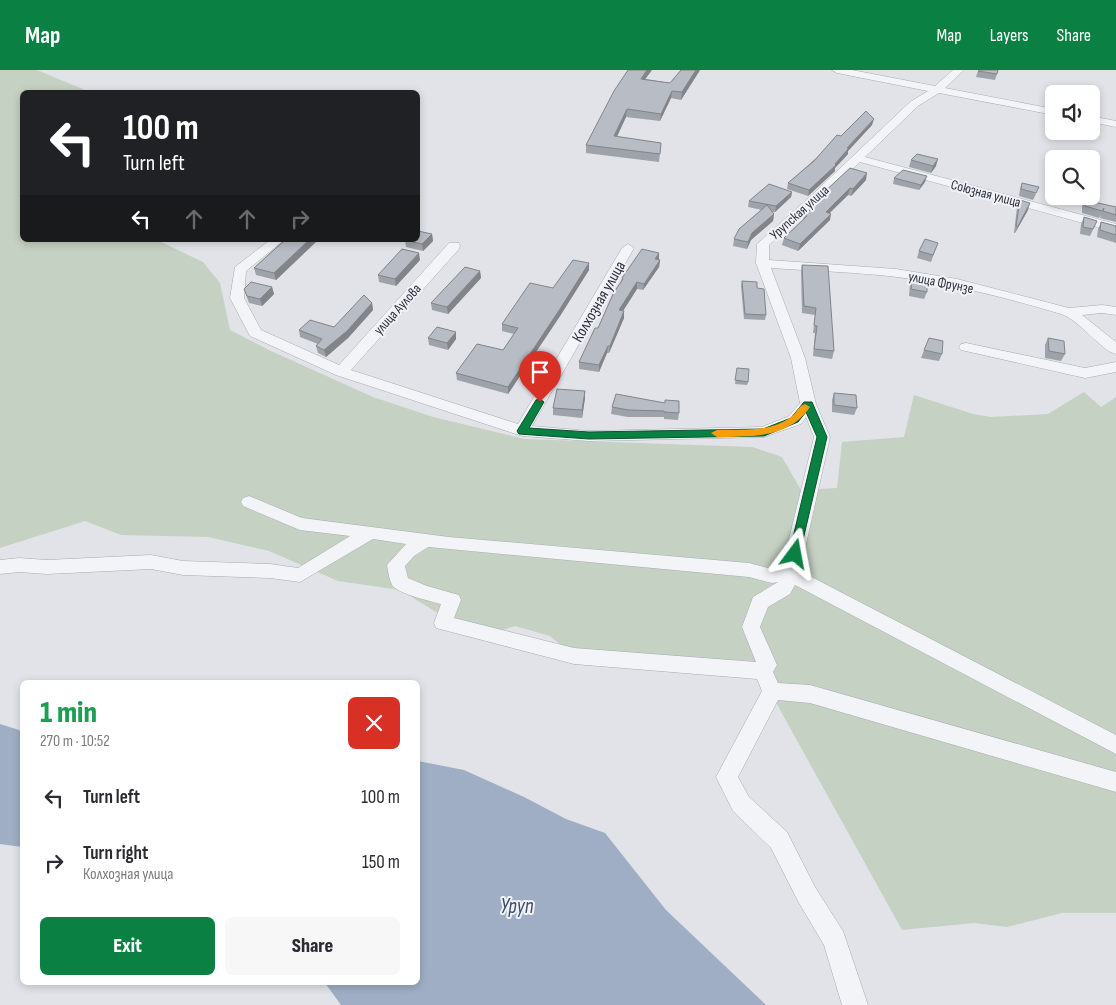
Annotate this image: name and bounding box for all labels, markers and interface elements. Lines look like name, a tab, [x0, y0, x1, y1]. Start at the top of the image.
text: Map	[25, 21, 60, 50]
text: Map	[937, 25, 962, 46]
text: Layers	[990, 25, 1029, 46]
text: Share	[1057, 25, 1091, 46]
map controls	[1045, 85, 1100, 205]
button: sound	[1045, 85, 1100, 140]
text: 100 m	[123, 107, 199, 150]
icon: left	[40, 110, 105, 175]
text: Turn left	[123, 150, 185, 177]
button: search	[1045, 150, 1100, 205]
street label: Союзная улица	[949, 176, 1023, 211]
street label: Урупская улица	[766, 181, 832, 243]
icon: left	[127, 205, 155, 233]
icon: ahead	[180, 205, 208, 233]
icon: ahead	[233, 205, 261, 233]
icon: right	[286, 205, 314, 233]
street label: Колхозная улица	[568, 258, 630, 346]
street label: улица Фрунзе	[907, 268, 975, 297]
street label: улица Аулова	[370, 280, 425, 338]
pin	[519, 351, 561, 402]
icon: arrive	[526, 358, 554, 386]
position arrow	[768, 527, 820, 579]
text: 1 min	[40, 695, 97, 731]
button: close	[348, 697, 400, 749]
text: 270 m · 10:52	[40, 732, 110, 751]
icon: left	[40, 784, 68, 812]
text: Turn left	[83, 786, 140, 809]
text: 100 m	[361, 786, 400, 809]
text: Turn right	[83, 842, 148, 865]
icon: right	[40, 849, 68, 877]
text: 150 m	[362, 851, 400, 874]
text: Колхозная улица	[83, 865, 173, 884]
water label: Уруп	[501, 894, 534, 919]
button: Exit	[40, 917, 215, 975]
button: Share	[225, 917, 400, 975]

